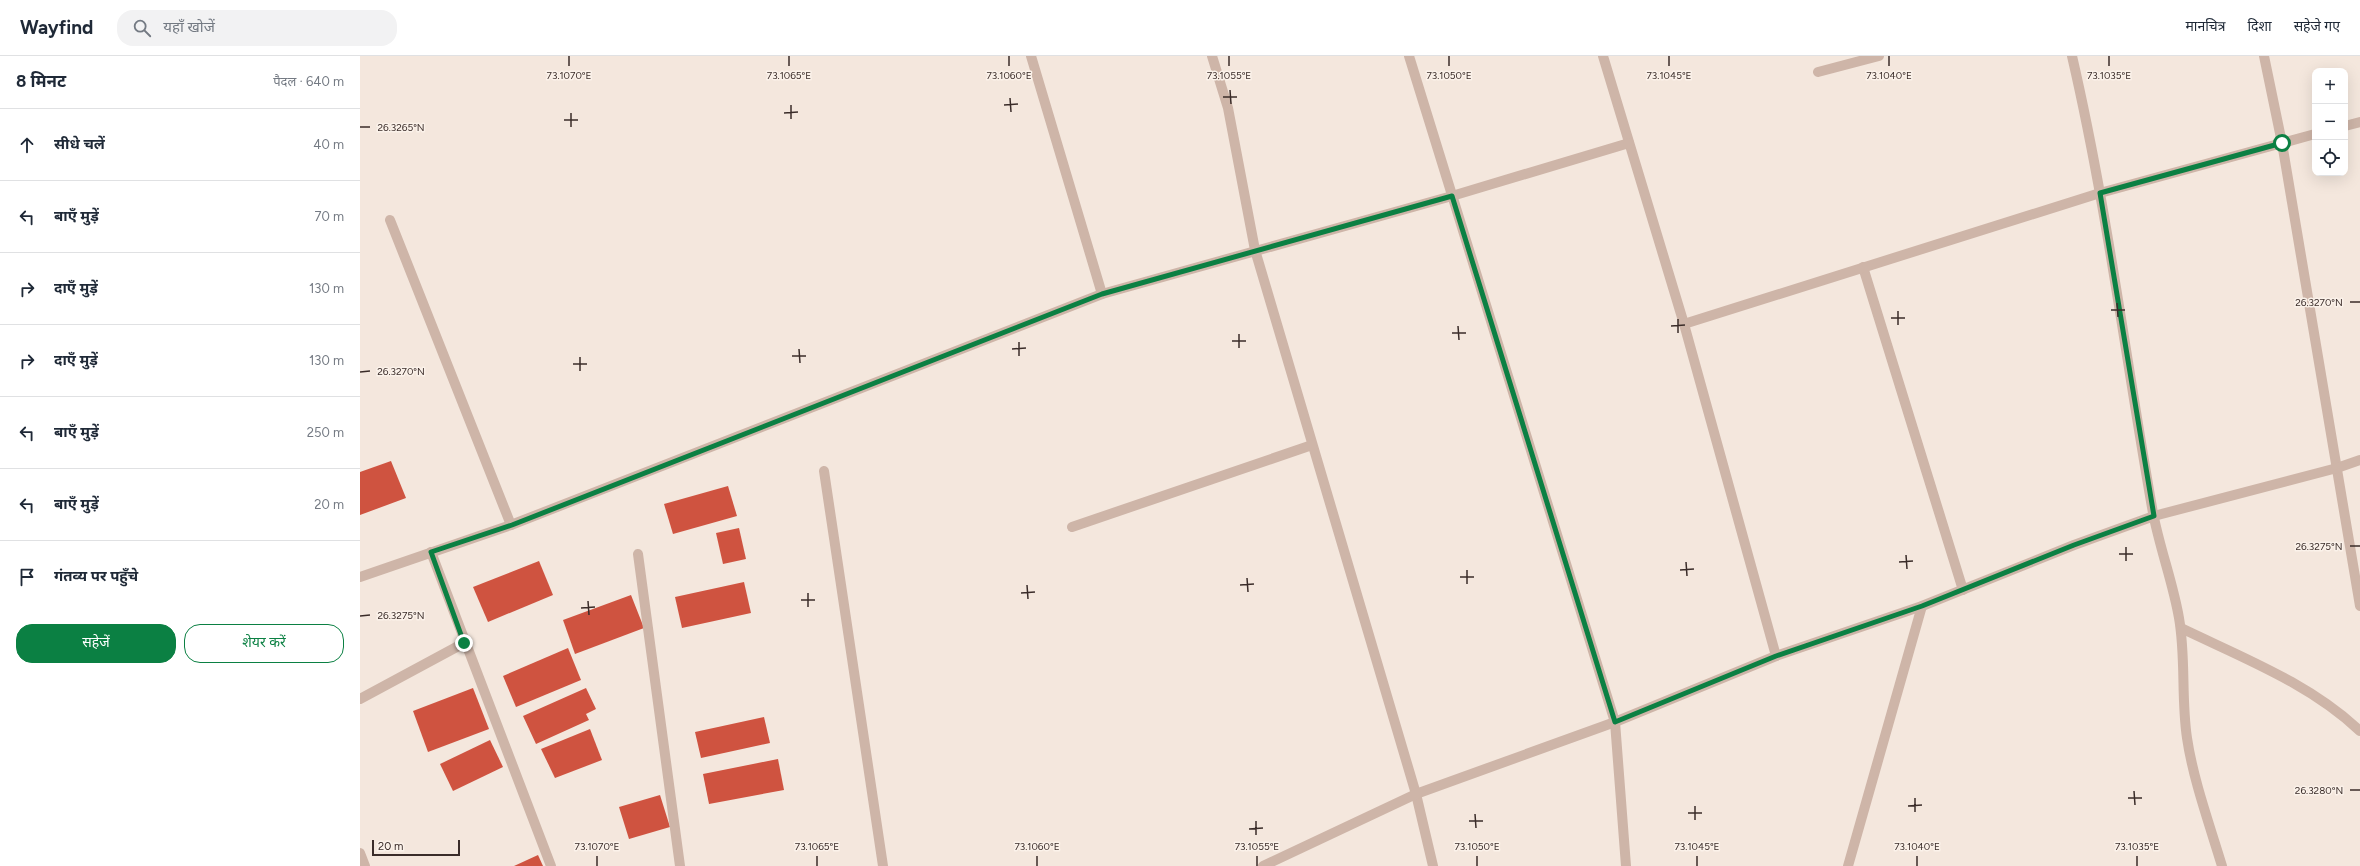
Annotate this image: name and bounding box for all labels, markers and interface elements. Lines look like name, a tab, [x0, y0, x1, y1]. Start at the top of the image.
search box	[117, 10, 397, 46]
text: Wayfind	[20, 16, 93, 39]
icon: search	[131, 17, 153, 39]
text: यहाँ खोजें	[163, 18, 215, 36]
text: मानचित्र	[2185, 18, 2225, 35]
text: दिशा	[2247, 18, 2272, 35]
text: सहेजे गए	[2294, 18, 2340, 35]
map controls	[2312, 68, 2348, 176]
button: +	[2312, 68, 2348, 104]
text: 73.1070°E	[547, 69, 591, 82]
text: 73.1065°E	[767, 69, 811, 82]
text: 73.1060°E	[986, 69, 1032, 82]
text: 73.1055°E	[1207, 69, 1251, 82]
text: 73.1050°E	[1426, 69, 1472, 82]
text: 73.1045°E	[1647, 69, 1692, 82]
text: 73.1040°E	[1866, 69, 1912, 82]
text: 73.1035°E	[2087, 69, 2131, 82]
text: 8 मिनट	[16, 71, 66, 91]
text: पैदल · 640 m	[273, 74, 344, 89]
button: −	[2312, 104, 2348, 140]
text: 26.3265°N	[377, 121, 425, 134]
icon: ahead	[16, 134, 38, 156]
route start	[2273, 134, 2291, 152]
text: सीधे चलें	[54, 135, 105, 153]
text: 40 m	[313, 137, 344, 152]
button: locate	[2312, 140, 2348, 176]
icon: left	[16, 206, 38, 228]
text: बाएँ मुड़ें	[54, 207, 99, 225]
text: 70 m	[314, 209, 344, 224]
icon: right	[16, 278, 38, 300]
text: दाएँ मुड़ें	[54, 279, 98, 297]
text: 130 m	[309, 281, 344, 296]
text: 26.3270°N	[2295, 296, 2343, 309]
icon: right	[16, 350, 38, 372]
text: दाएँ मुड़ें	[54, 351, 98, 369]
text: 130 m	[309, 353, 344, 368]
text: 26.3270°N	[377, 365, 425, 378]
icon: left	[16, 422, 38, 444]
text: बाएँ मुड़ें	[54, 423, 99, 441]
text: 250 m	[307, 425, 344, 440]
icon: left	[16, 494, 38, 516]
text: बाएँ मुड़ें	[54, 495, 99, 513]
text: 20 m	[314, 497, 344, 512]
text: 26.3275°N	[2296, 540, 2342, 553]
icon: arrive	[16, 566, 38, 588]
text: गंतव्य पर पहुँचे	[54, 567, 138, 585]
text: 26.3275°N	[378, 609, 424, 622]
button: सहेजें	[16, 624, 176, 663]
button: शेयर करें	[184, 624, 344, 663]
route end	[455, 634, 473, 652]
text: 26.3280°N	[2295, 784, 2343, 797]
scale bar	[372, 838, 460, 857]
text: 20 m	[378, 840, 403, 853]
text: 73.1070°E	[575, 840, 619, 853]
text: 73.1065°E	[795, 840, 839, 853]
text: 73.1060°E	[1014, 840, 1060, 853]
text: 73.1055°E	[1235, 840, 1279, 853]
text: 73.1050°E	[1454, 840, 1500, 853]
text: 73.1045°E	[1675, 840, 1720, 853]
text: 73.1040°E	[1894, 840, 1940, 853]
text: 73.1035°E	[2115, 840, 2159, 853]

